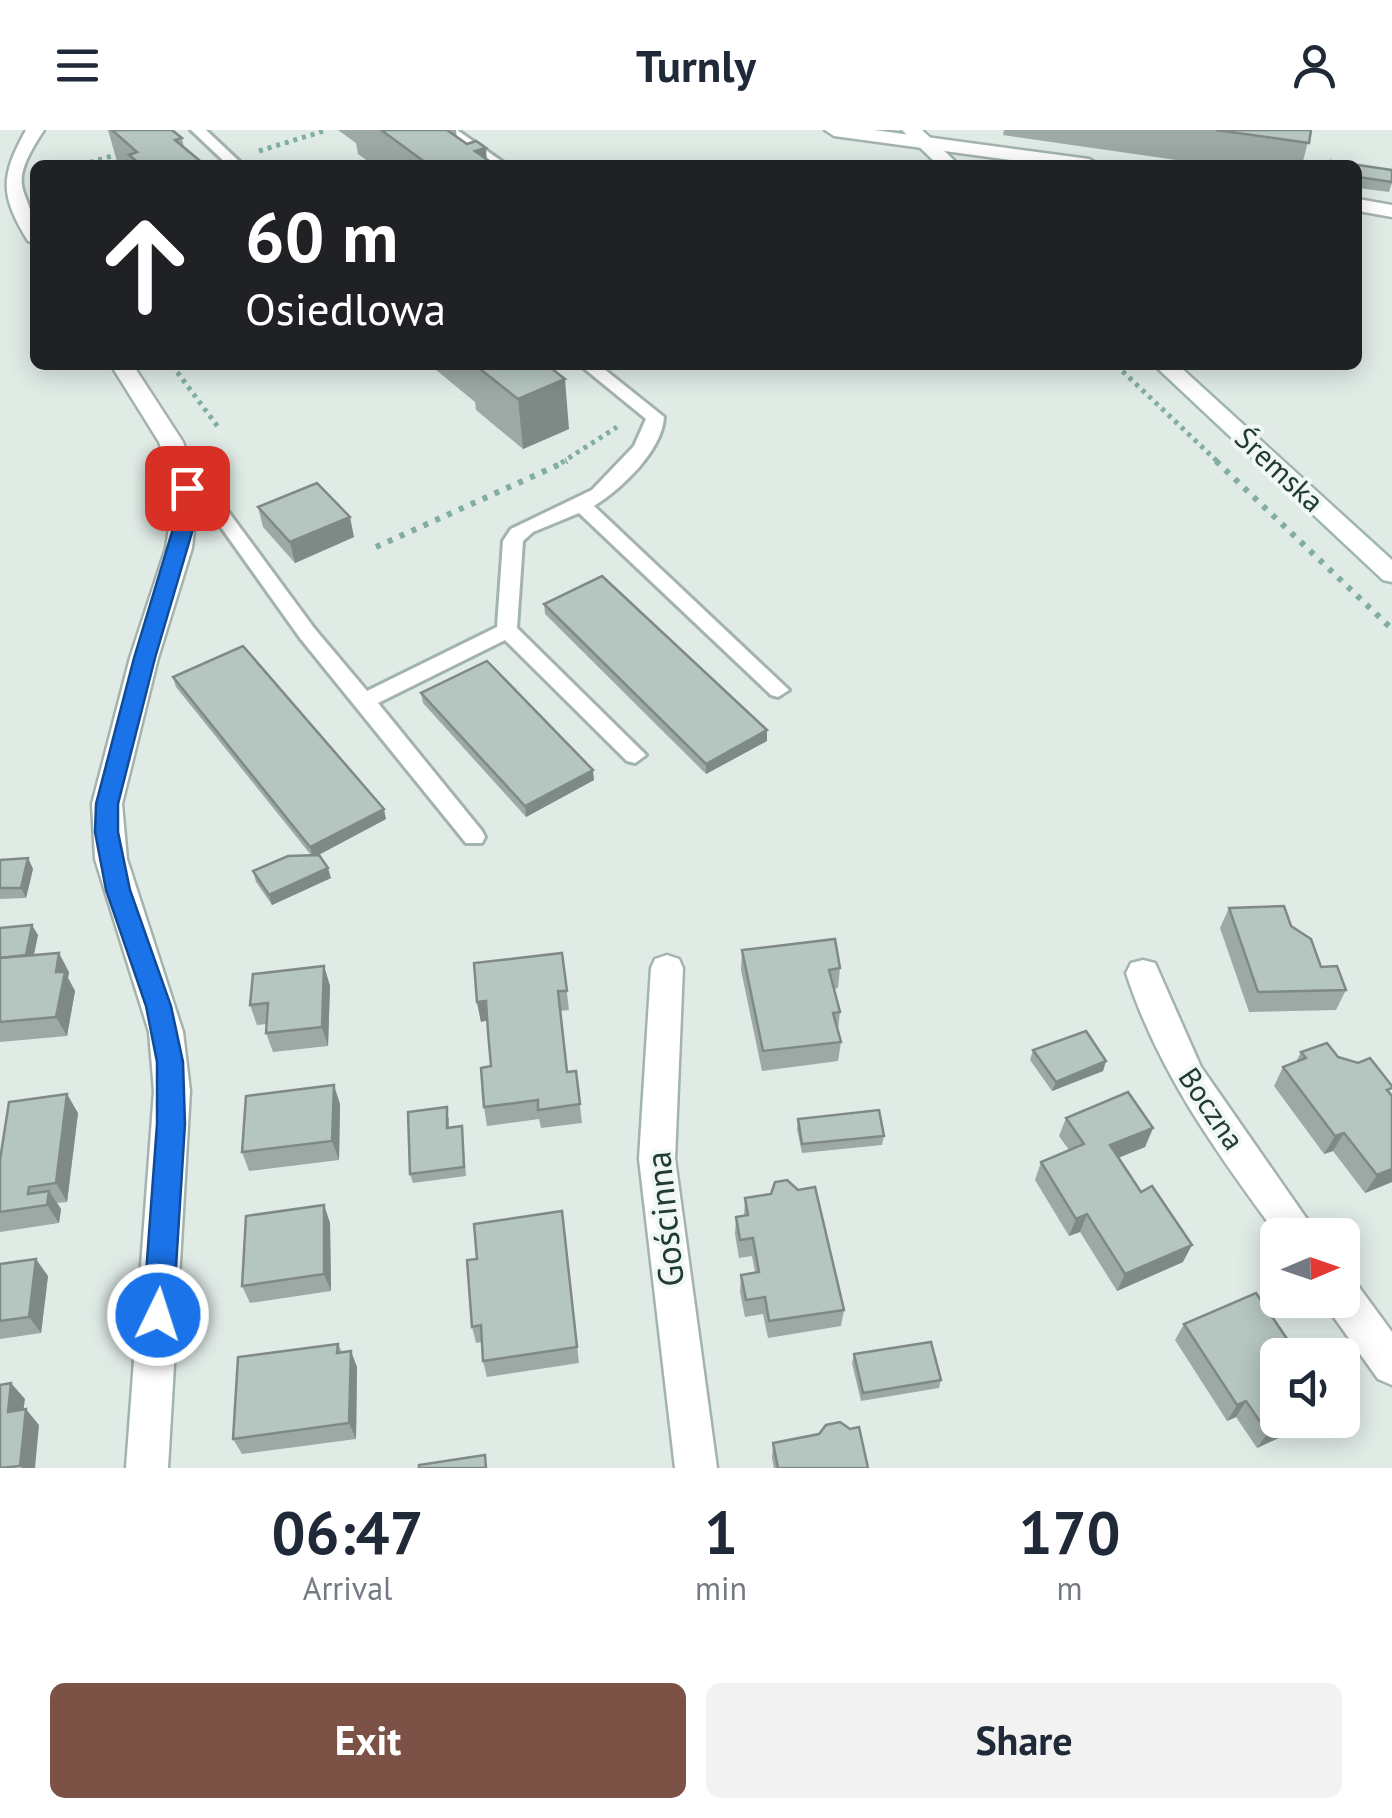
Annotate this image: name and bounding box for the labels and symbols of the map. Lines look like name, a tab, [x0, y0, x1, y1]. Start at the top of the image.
street label: Śremska	[1227, 418, 1333, 520]
pin	[145, 446, 230, 531]
street label: Boczna	[1171, 1059, 1254, 1157]
street label: Gościnna	[634, 1149, 694, 1289]
north arrow	[1260, 1218, 1360, 1318]
position arrow	[106, 1263, 210, 1367]

